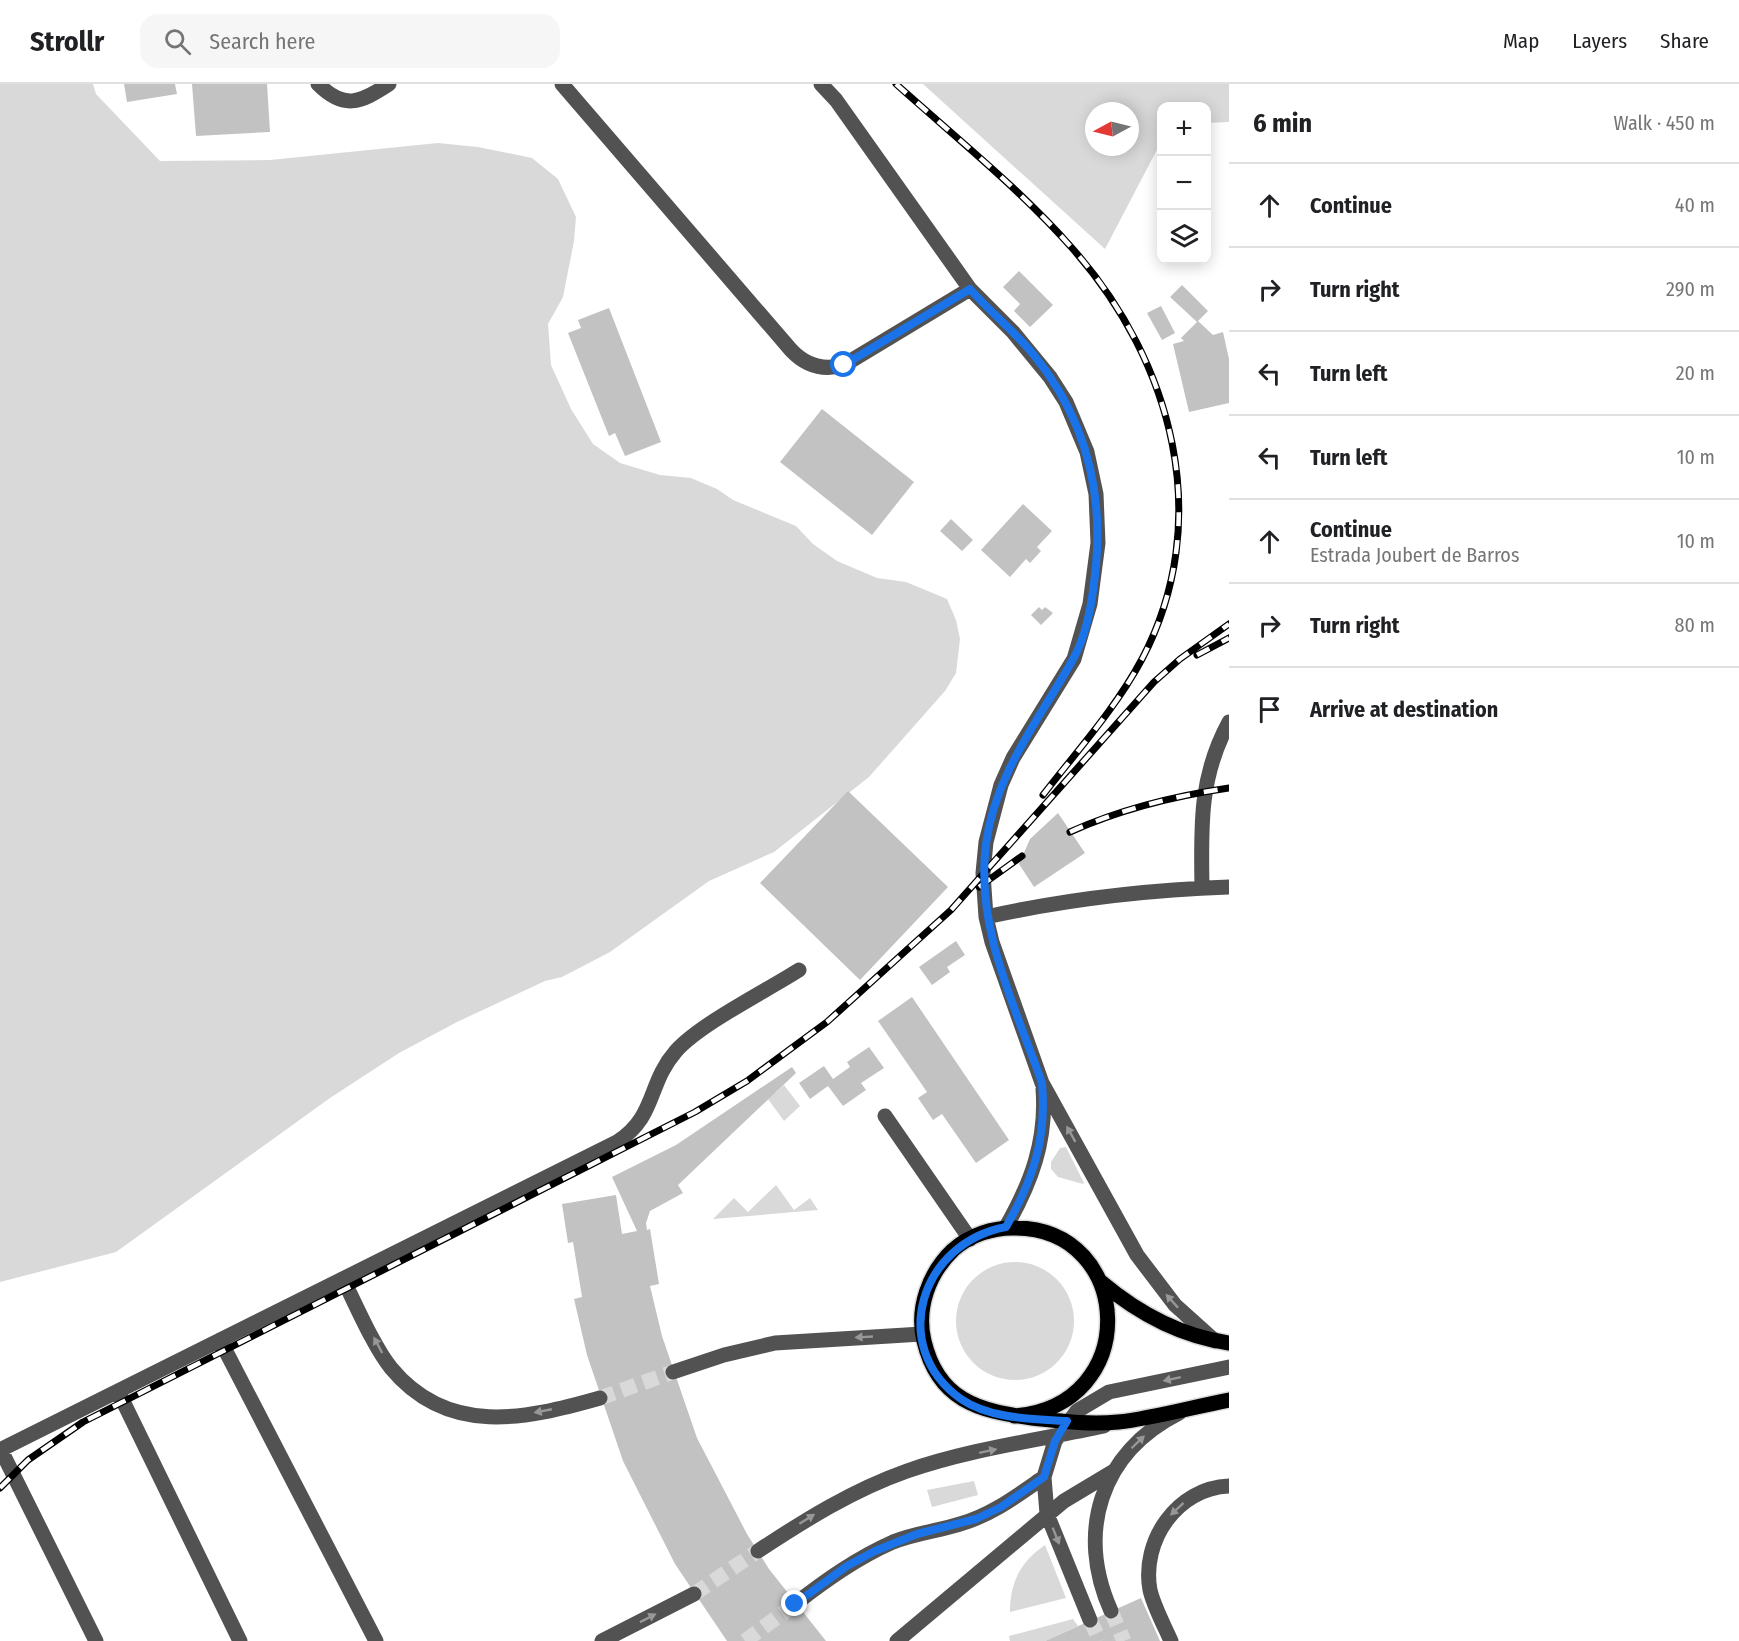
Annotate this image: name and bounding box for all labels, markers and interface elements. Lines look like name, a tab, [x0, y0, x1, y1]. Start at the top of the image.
search box	[140, 14, 560, 68]
text: Strollr	[30, 25, 104, 58]
icon: search	[161, 25, 194, 58]
text: Search here	[209, 28, 315, 55]
text: Map	[1503, 28, 1539, 54]
text: Layers	[1572, 28, 1627, 54]
text: Share	[1660, 28, 1709, 54]
north arrow	[1085, 102, 1139, 156]
map controls	[1157, 102, 1211, 264]
button: +	[1157, 102, 1211, 156]
text: 6 min	[1253, 108, 1312, 139]
text: Walk · 450 m	[1614, 111, 1715, 135]
button: −	[1157, 156, 1211, 210]
icon: ahead	[1253, 189, 1286, 222]
text: Continue	[1310, 192, 1392, 219]
text: 40 m	[1675, 193, 1715, 217]
button: layers	[1157, 210, 1211, 264]
icon: right	[1253, 273, 1286, 306]
text: Turn right	[1310, 276, 1399, 303]
text: 290 m	[1666, 277, 1715, 301]
route start	[830, 351, 856, 377]
icon: left	[1253, 357, 1286, 390]
text: Turn left	[1310, 360, 1388, 387]
text: 20 m	[1676, 361, 1715, 385]
icon: left	[1253, 441, 1286, 474]
text: Turn left	[1310, 444, 1388, 471]
text: 10 m	[1677, 445, 1715, 469]
text: Continue	[1310, 516, 1392, 543]
icon: ahead	[1253, 525, 1286, 558]
text: 10 m	[1677, 529, 1715, 553]
text: Estrada Joubert de Barros	[1310, 543, 1519, 567]
icon: right	[1253, 609, 1286, 642]
text: Turn right	[1310, 612, 1399, 639]
text: 80 m	[1675, 613, 1715, 637]
icon: arrive	[1253, 693, 1286, 726]
text: Arrive at destination	[1310, 696, 1498, 723]
one-way arrow	[1066, 1126, 1076, 1143]
one-way arrow	[1166, 1294, 1179, 1309]
one-way arrow	[854, 1333, 873, 1342]
one-way arrow	[373, 1336, 383, 1353]
one-way arrow	[1162, 1375, 1181, 1384]
one-way arrow	[534, 1407, 553, 1416]
one-way arrow	[1131, 1435, 1145, 1449]
one-way arrow	[979, 1446, 998, 1455]
one-way arrow	[1170, 1502, 1184, 1516]
one-way arrow	[799, 1514, 815, 1525]
one-way arrow	[1051, 1527, 1061, 1545]
route end	[781, 1590, 807, 1616]
one-way arrow	[640, 1613, 657, 1623]

